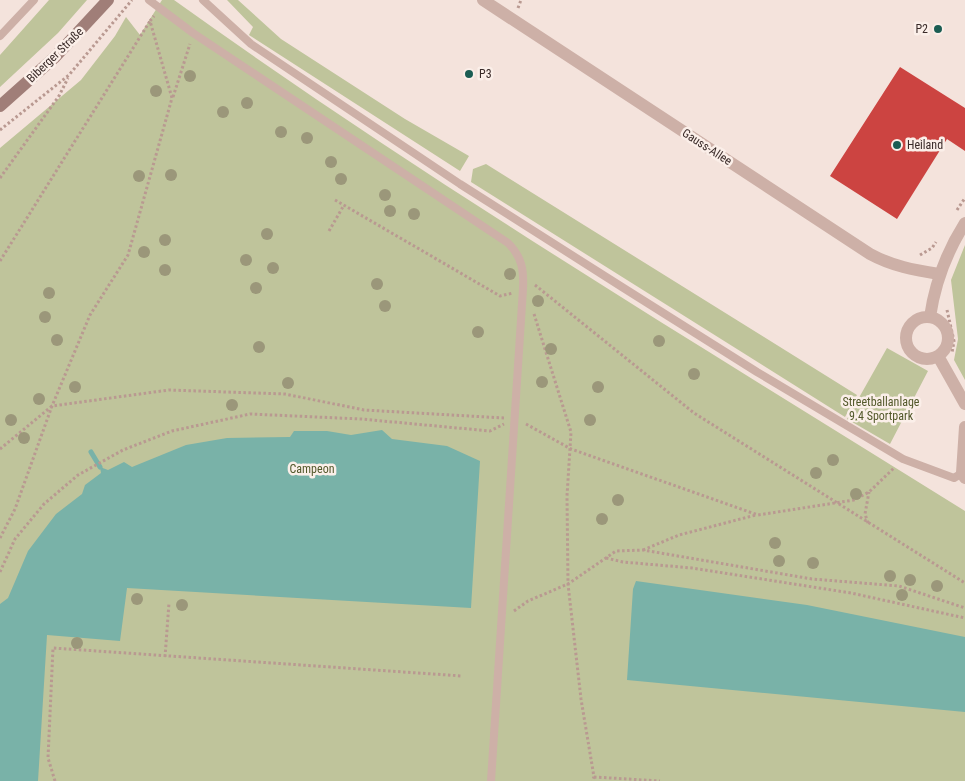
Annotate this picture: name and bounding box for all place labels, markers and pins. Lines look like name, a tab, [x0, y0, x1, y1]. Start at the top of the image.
place label: P2	[915, 22, 928, 36]
marker: P2	[932, 23, 944, 35]
place label: P3	[479, 67, 492, 81]
marker: P3	[463, 68, 475, 80]
place label: Heiland	[907, 138, 943, 152]
marker: Heiland	[891, 139, 903, 151]

